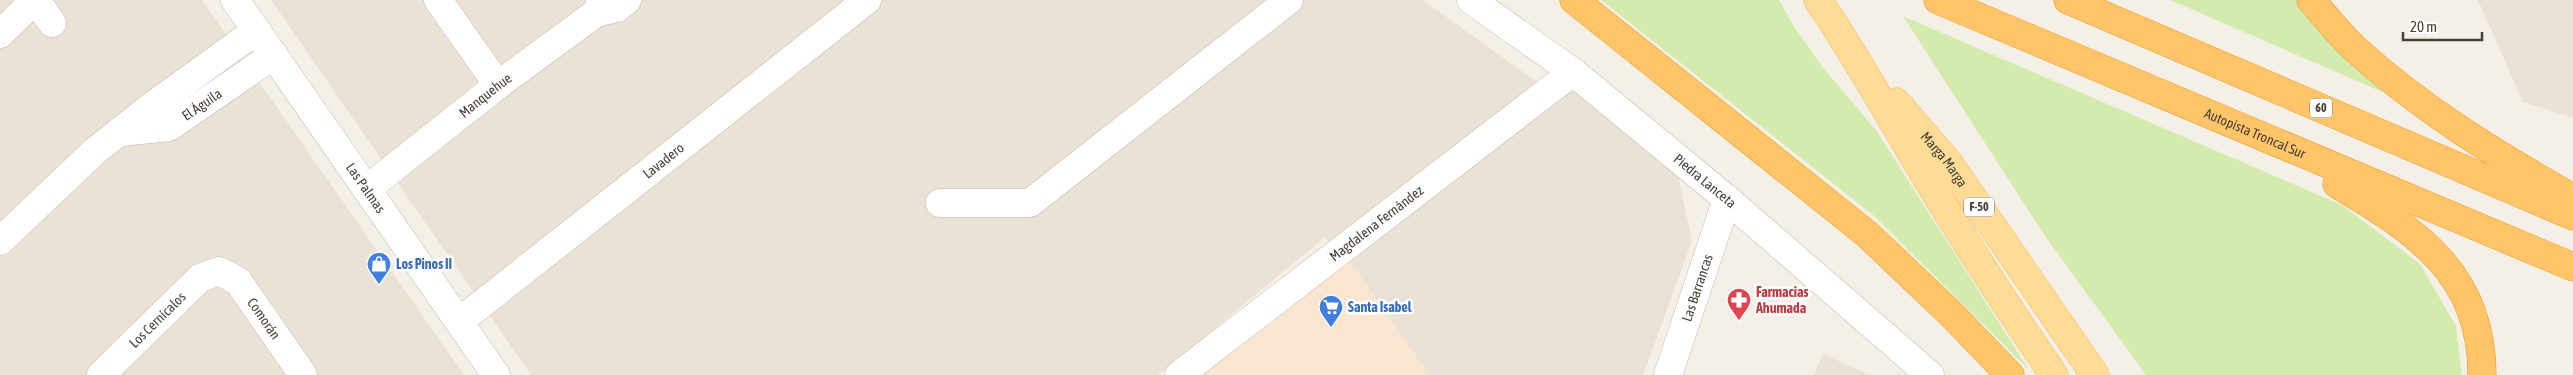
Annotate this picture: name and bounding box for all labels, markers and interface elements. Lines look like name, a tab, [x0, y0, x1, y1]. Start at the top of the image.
scale bar	[2403, 10, 2482, 42]
text: 20 m	[2410, 18, 2437, 35]
street label: Manquehue	[456, 70, 515, 121]
street label: El Águila	[179, 85, 225, 124]
road number: 60	[2310, 99, 2332, 118]
street label: Autopista Troncal Sur	[2202, 105, 2309, 162]
street label: Marga Marga	[1918, 129, 1971, 190]
street label: Lavadero	[640, 140, 687, 182]
street label: Piedra Lanceta	[1671, 151, 1739, 211]
street label: Las Palmas	[343, 160, 389, 216]
street label: Magdalena Fernández	[1326, 182, 1426, 264]
road number: F-50	[1964, 198, 1994, 216]
shop icon: Los Pinos II	[366, 251, 392, 285]
street label: Las Barrancas	[1679, 252, 1716, 323]
place label: Los Pinos II	[396, 256, 452, 272]
place label: Farmacias Ahumada	[1755, 284, 1809, 316]
pharmacy icon: Farmacias Ahumada	[1726, 287, 1752, 321]
street label: Los Cernícalos	[126, 289, 189, 351]
supermarket icon: Santa Isabel	[1318, 294, 1344, 328]
street label: Comorán	[244, 295, 284, 342]
place label: Santa Isabel	[1348, 299, 1412, 315]

